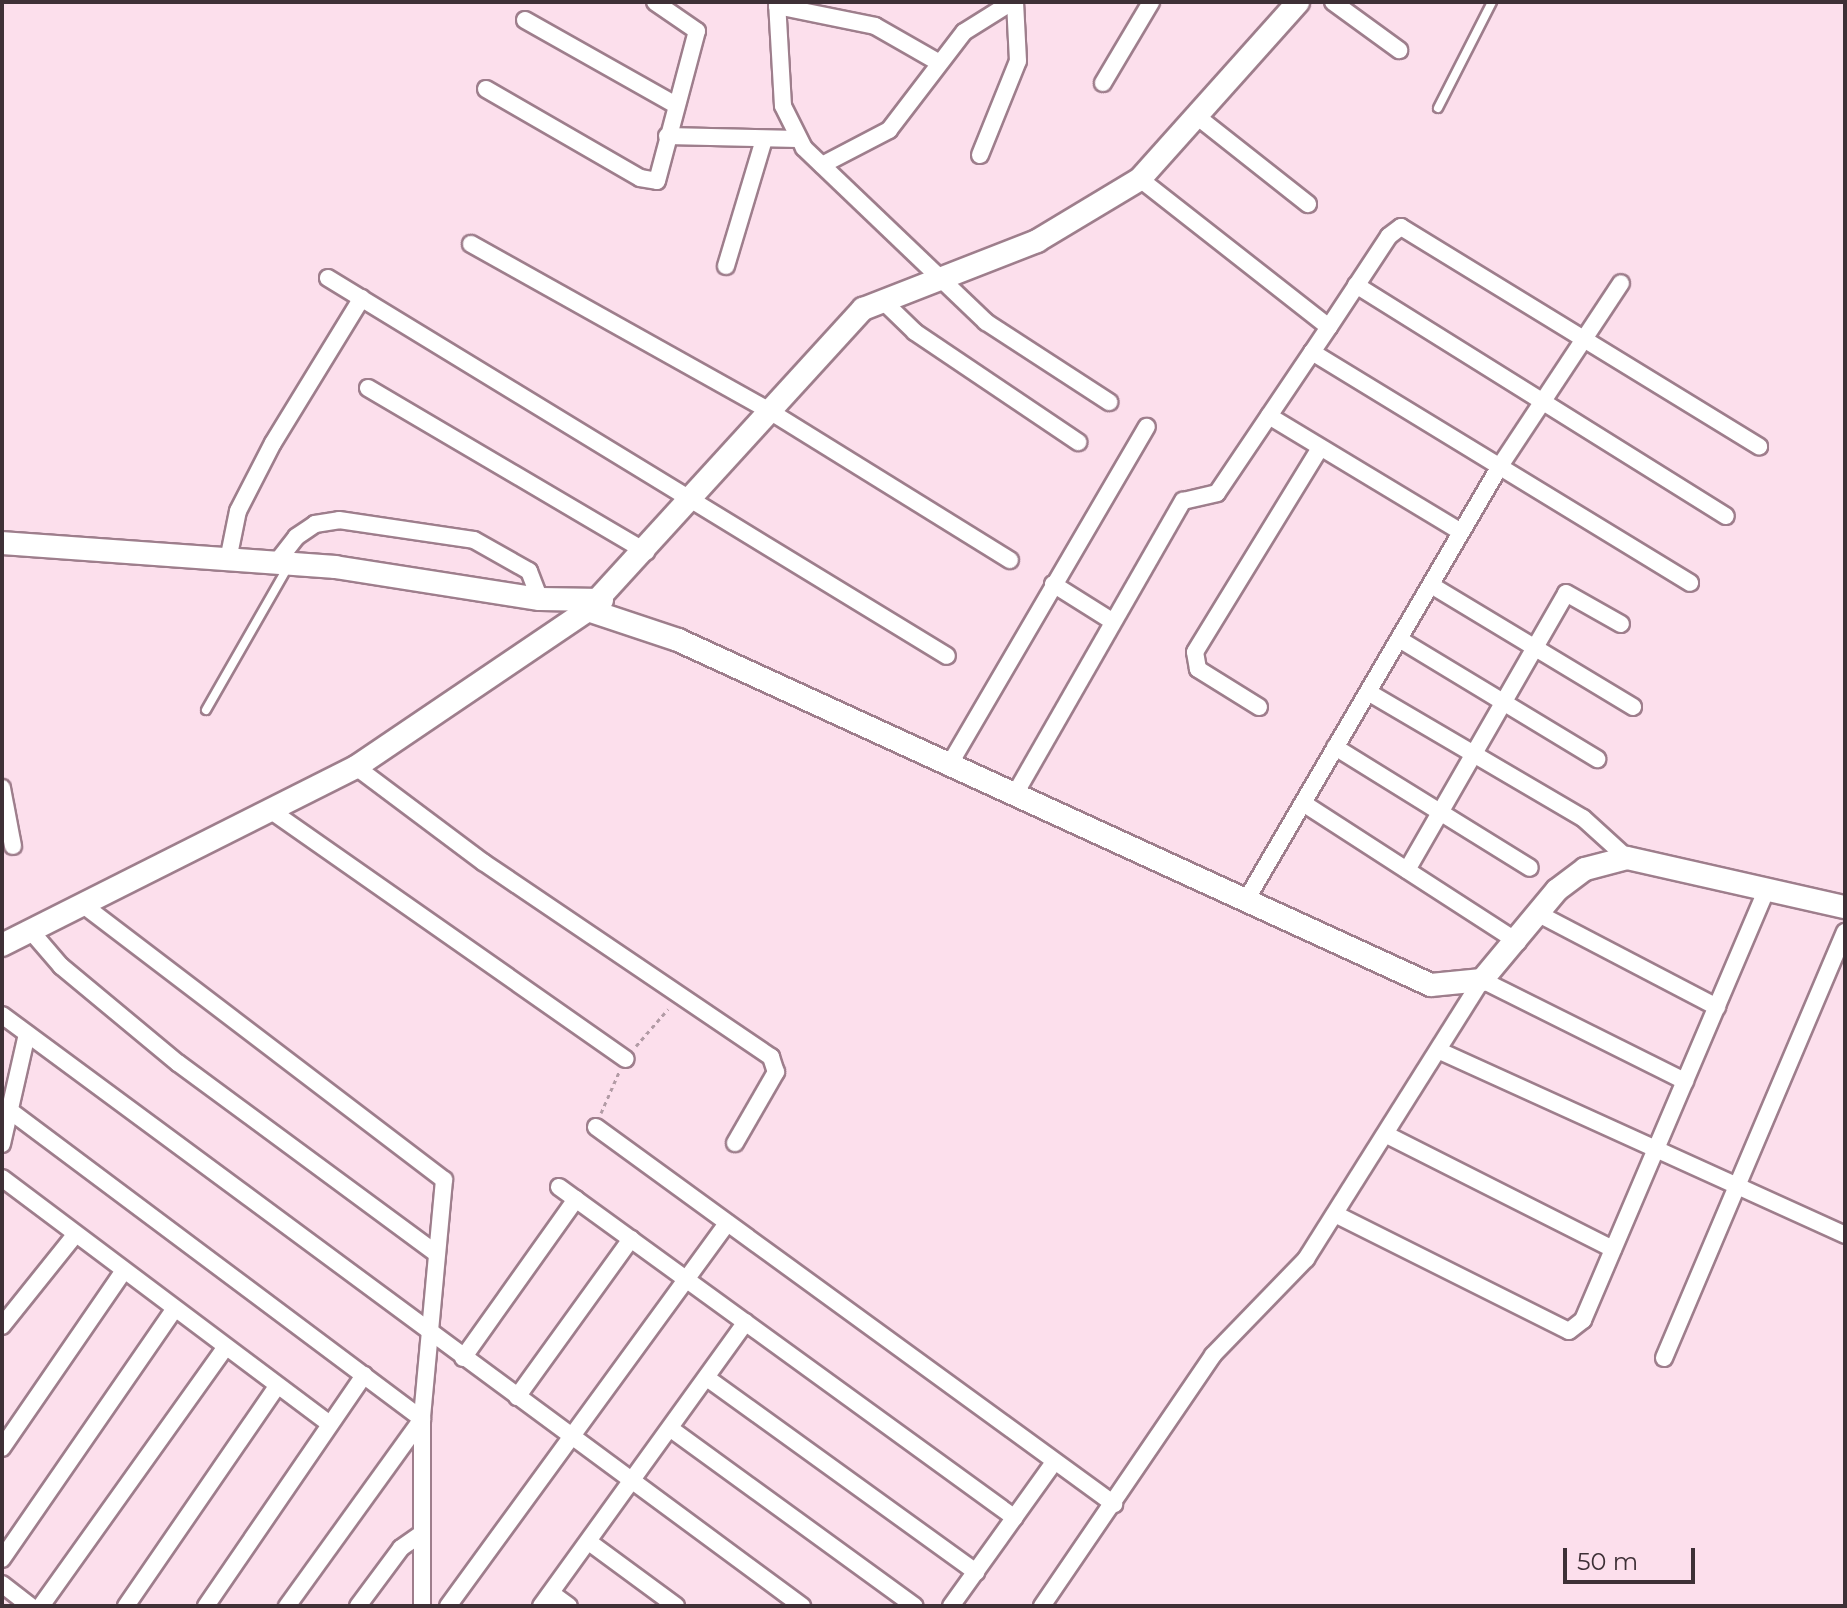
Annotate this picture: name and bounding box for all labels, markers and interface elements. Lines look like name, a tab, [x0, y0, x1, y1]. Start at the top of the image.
scale bar	[1567, 1532, 1699, 1582]
text: 50 m	[1577, 1547, 1638, 1576]

